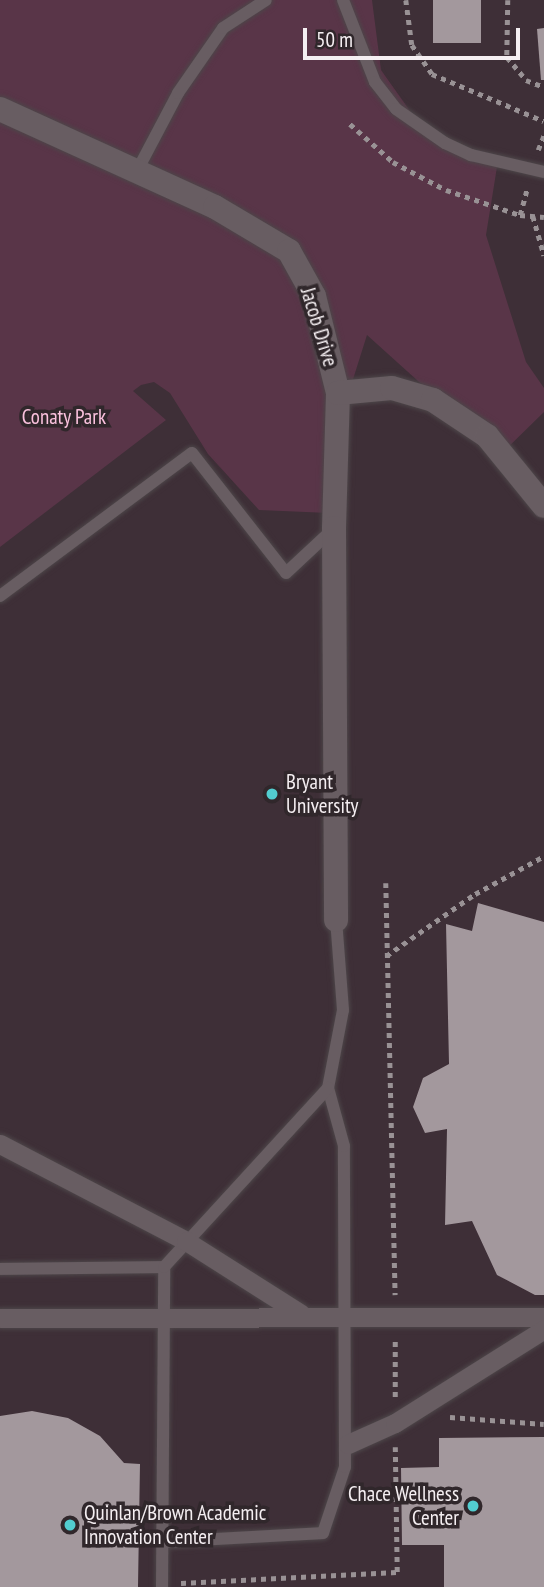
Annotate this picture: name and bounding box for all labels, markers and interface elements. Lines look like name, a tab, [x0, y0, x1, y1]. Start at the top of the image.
scale bar	[306, 14, 523, 58]
text: 50 m	[316, 26, 353, 53]
street label: Jacob Drive	[295, 284, 343, 370]
park label: Conaty Park	[22, 404, 106, 430]
place label: Bryant University	[286, 769, 358, 819]
marker: Bryant University	[264, 786, 280, 802]
place label: Chace Wellness Center	[348, 1481, 459, 1531]
marker: Chace Wellness Center	[465, 1498, 481, 1514]
place label: Quinlan/Brown Academic Innovation Center	[84, 1500, 267, 1550]
marker: Quinlan/Brown Academic Innovation Center	[62, 1517, 78, 1533]

